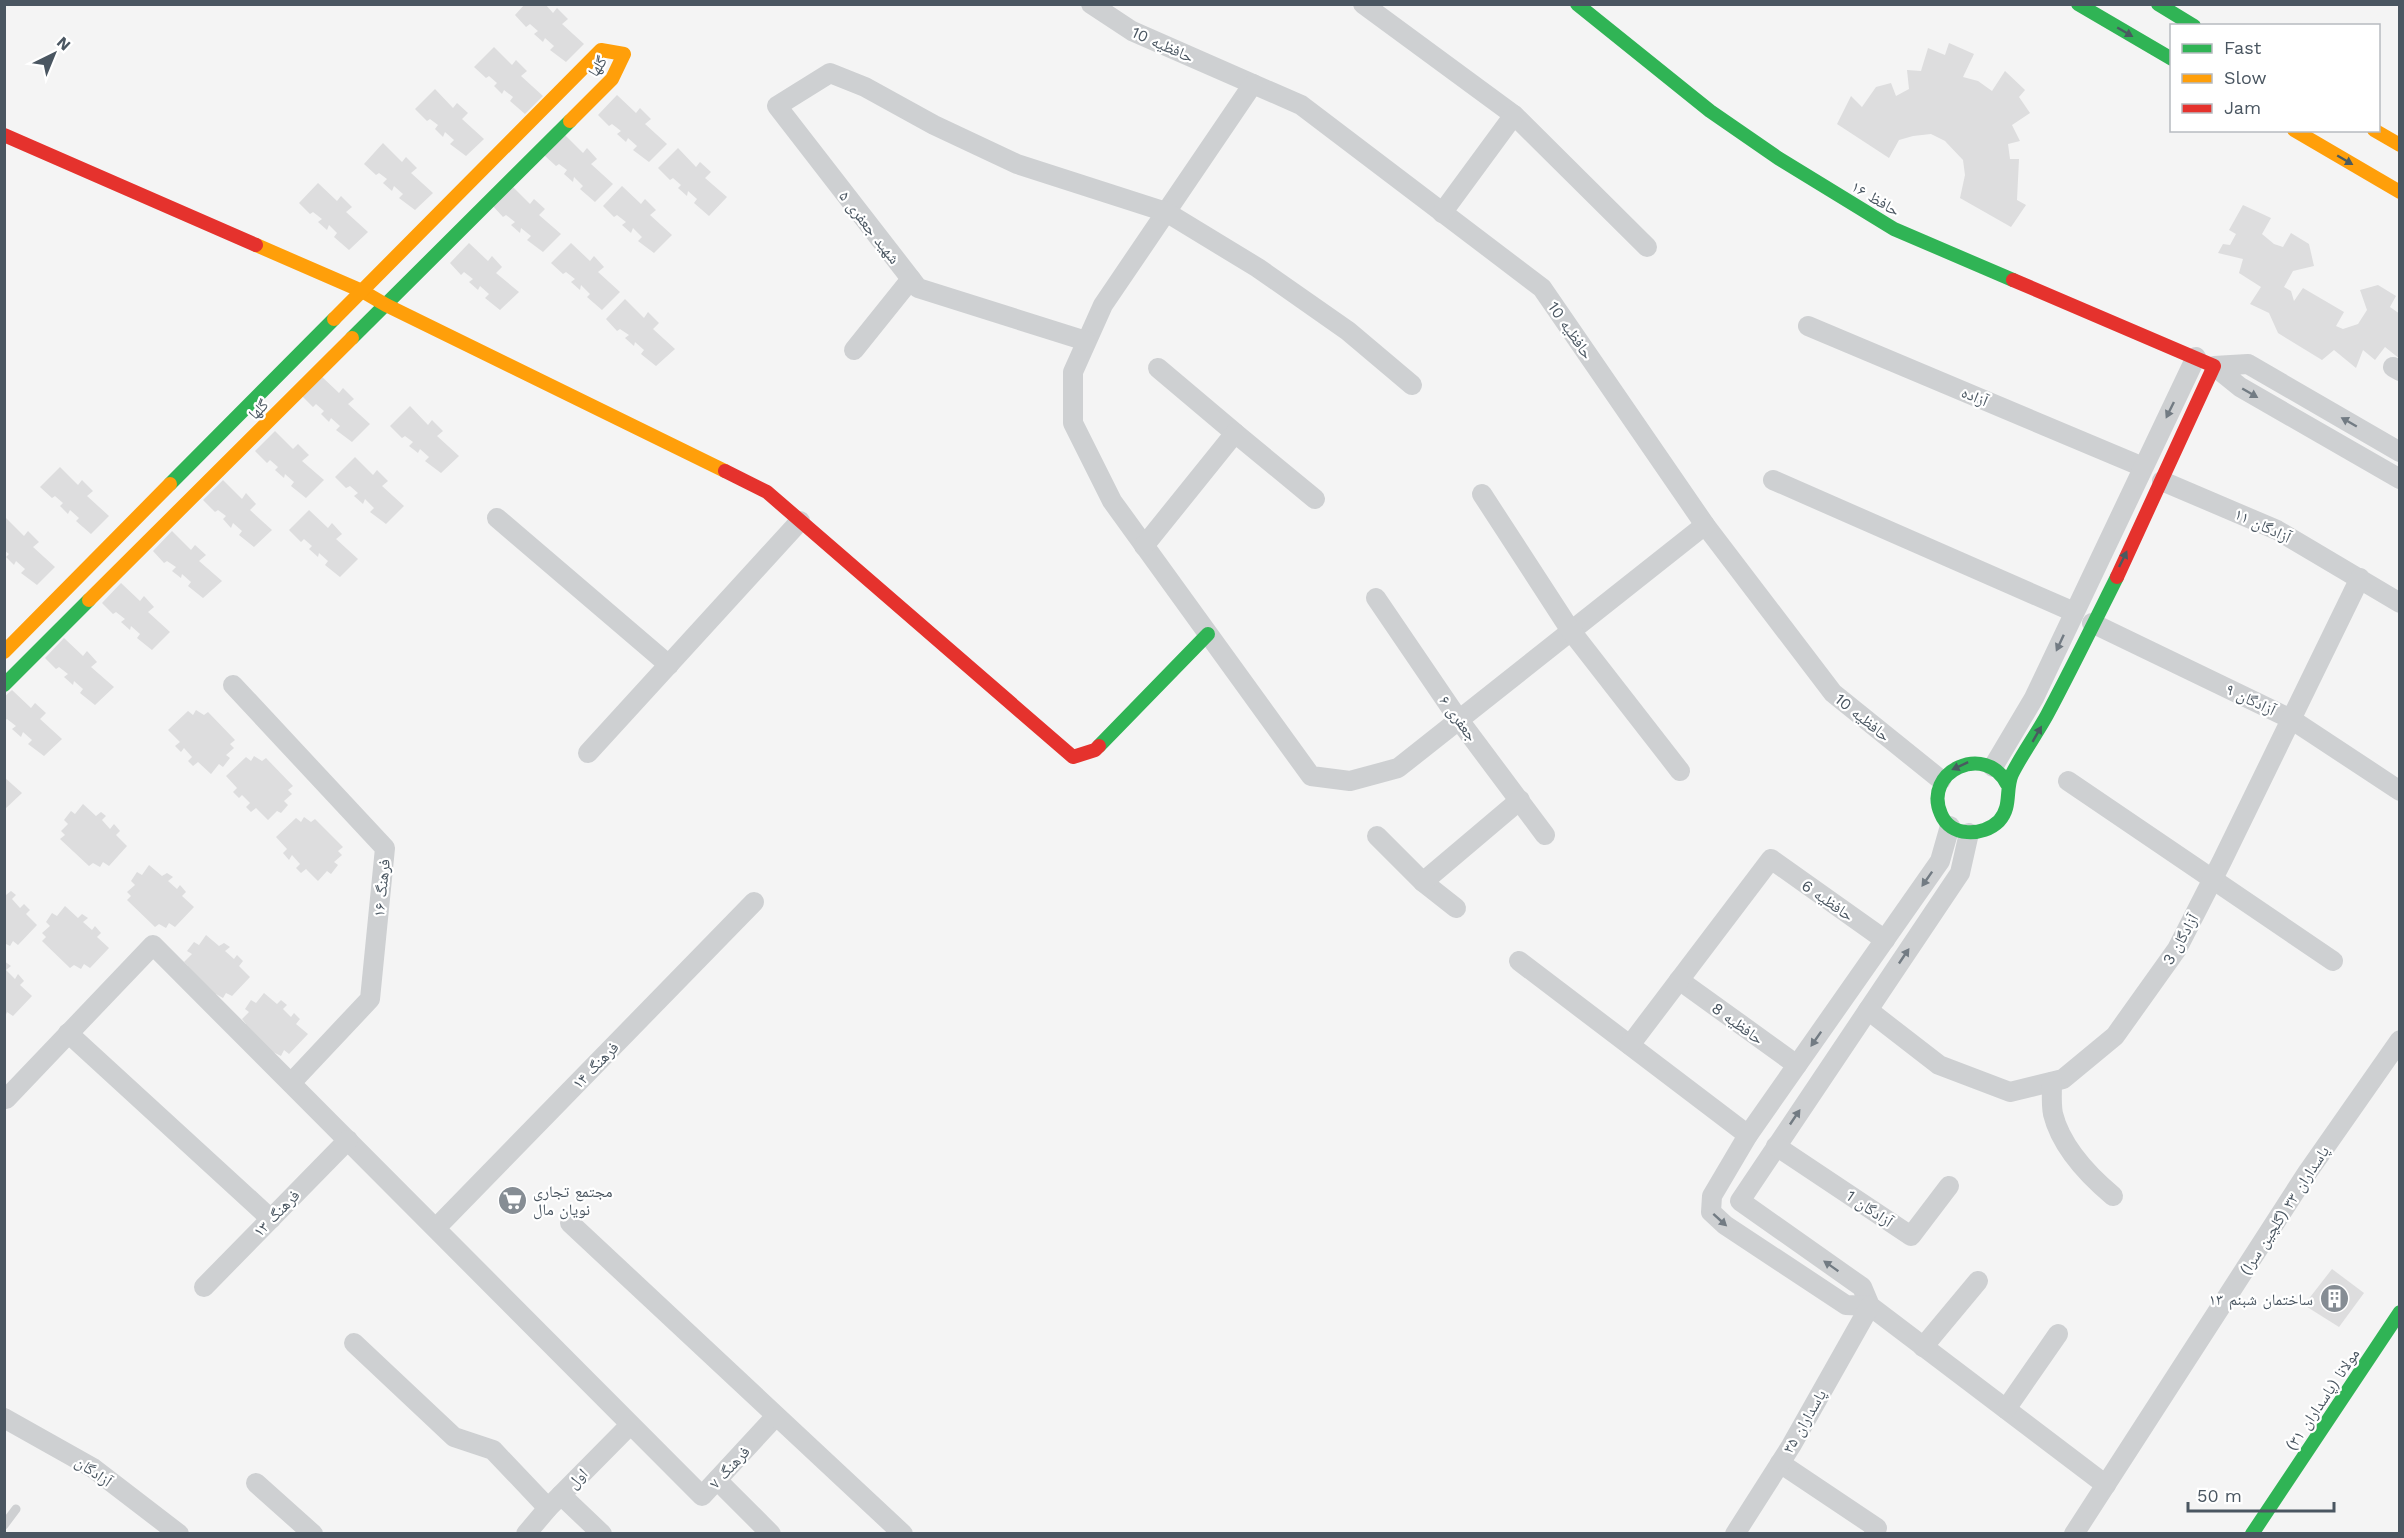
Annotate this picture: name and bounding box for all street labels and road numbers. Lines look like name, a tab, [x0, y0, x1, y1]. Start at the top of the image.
street label: حافظیه 10	[1129, 22, 1197, 66]
street label: گلها	[584, 52, 611, 80]
street label: حافظ ۱۶	[1848, 177, 1903, 220]
street label: شهید جعفری ۵	[834, 187, 904, 268]
street label: حافظیه 10	[1544, 298, 1597, 363]
street label: آزاده	[1959, 382, 1992, 411]
street label: گلها	[244, 395, 273, 423]
street label: آزادگان ۱۱	[2231, 504, 2295, 548]
street label: آزادگان ۹	[2222, 679, 2280, 721]
street label: حافظیه 10	[1831, 689, 1894, 745]
street label: جعفری ۶	[1435, 692, 1482, 746]
street label: فرهنگ ۱۶	[369, 858, 394, 918]
street label: حافظیه 6	[1798, 876, 1857, 925]
street label: آزادگان 3	[2158, 910, 2204, 968]
street label: حافظیه 8	[1708, 998, 1767, 1049]
street label: فرهنگ ۱۴	[568, 1038, 622, 1093]
street label: پاسداران ۳۳ (گلچین سرا)	[2236, 1142, 2334, 1279]
street label: فرهنگ ۱۳	[249, 1186, 303, 1241]
street label: آزادگان 1	[1842, 1186, 1897, 1232]
street label: مولانا (پاسداران ۳۱)	[2281, 1345, 2364, 1454]
street label: پاسداران ۳۵	[1779, 1386, 1831, 1457]
street label: فرهنگ ۷	[705, 1442, 754, 1492]
street label: آزادگان	[71, 1452, 117, 1492]
street label: اول	[563, 1464, 592, 1493]

